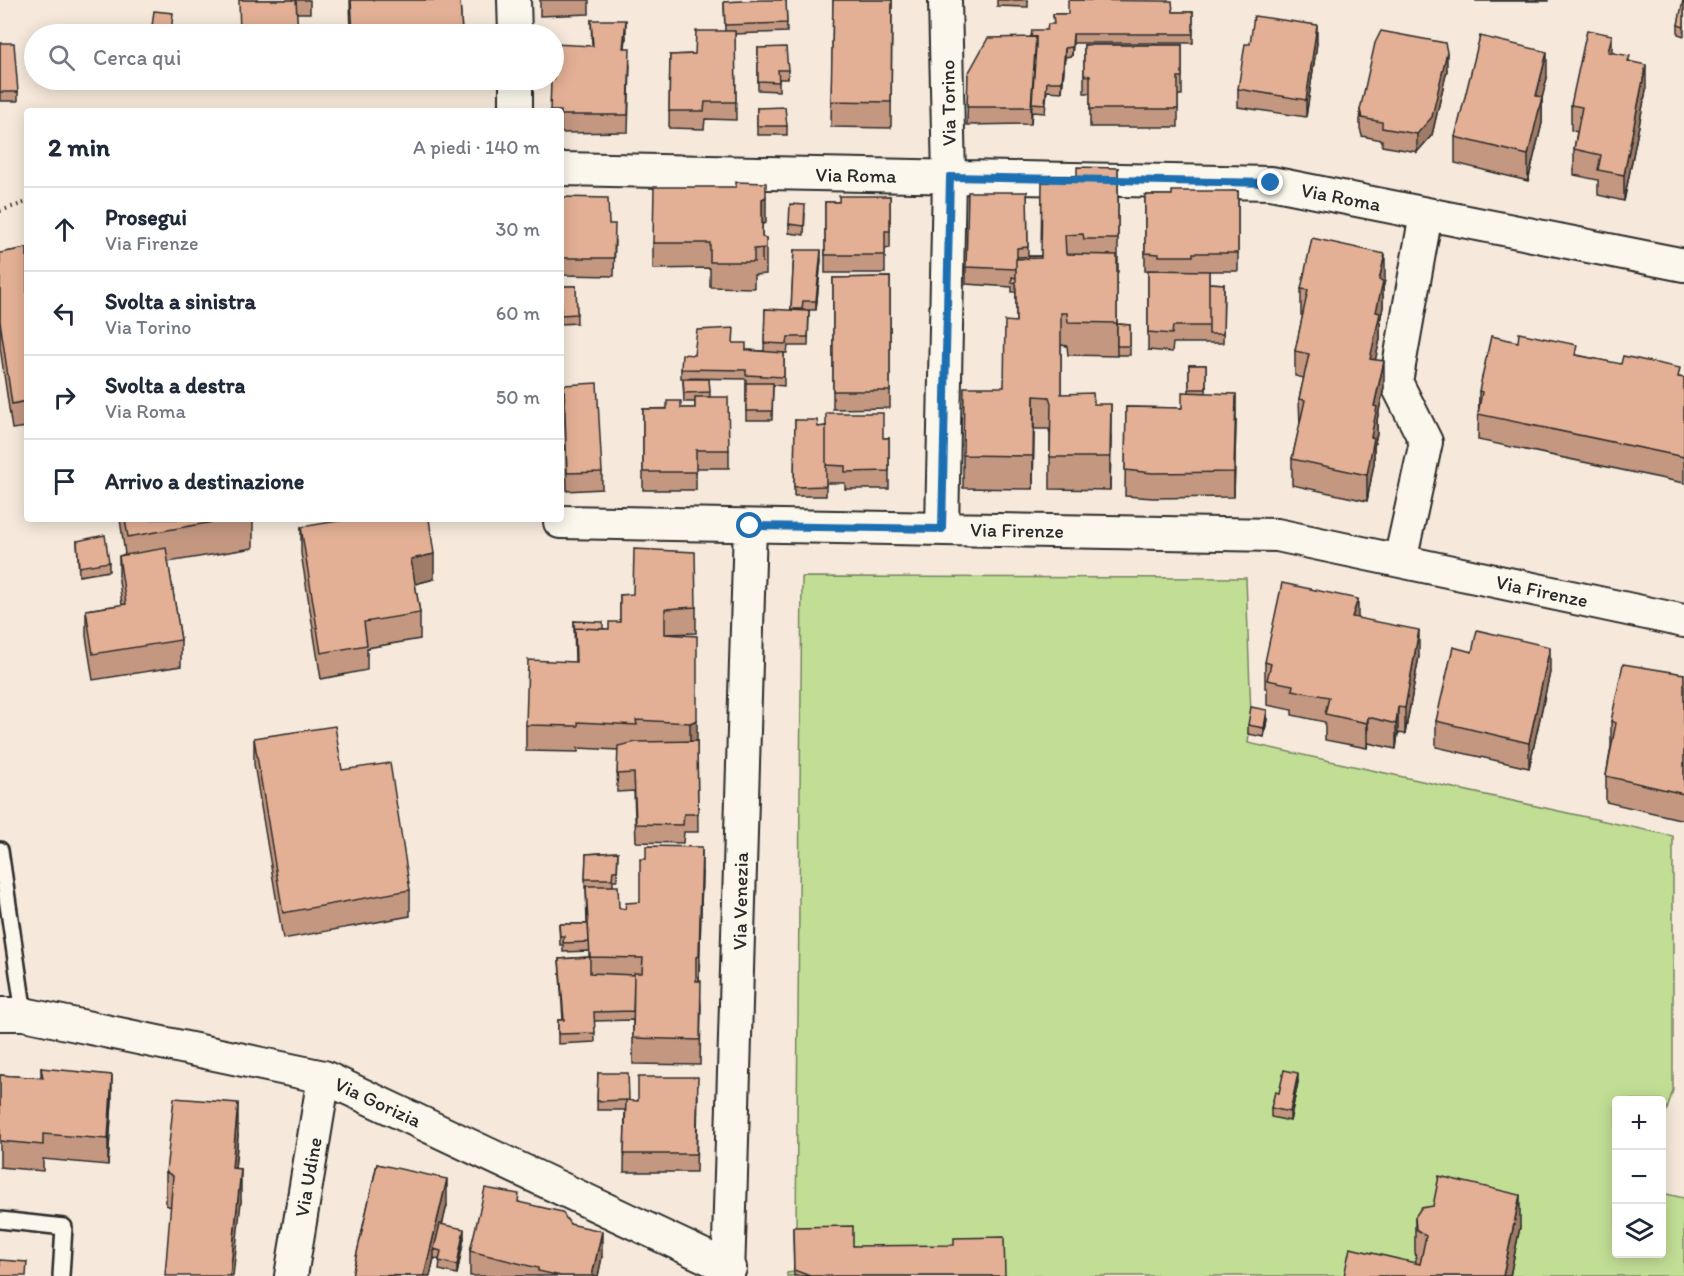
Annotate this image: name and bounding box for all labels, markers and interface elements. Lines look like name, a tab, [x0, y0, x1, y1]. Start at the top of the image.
search box	[24, 24, 564, 90]
icon: search	[45, 41, 78, 74]
text: Cerca qui	[93, 44, 181, 71]
street label: Via Torino	[935, 60, 961, 146]
text: 2 min	[48, 131, 110, 163]
text: A piedi · 140 m	[413, 135, 540, 159]
street label: Via Roma	[815, 162, 897, 188]
route end	[1257, 169, 1283, 195]
street label: Via Roma	[1299, 177, 1384, 217]
text: Prosegui	[105, 204, 187, 231]
icon: ahead	[48, 213, 81, 246]
text: 30 m	[495, 217, 540, 241]
text: Via Firenze	[105, 231, 199, 255]
text: Svolta a sinistra	[105, 288, 256, 315]
icon: left	[48, 297, 81, 330]
text: 60 m	[496, 301, 540, 325]
text: Via Torino	[105, 315, 192, 339]
text: Svolta a destra	[105, 372, 245, 399]
icon: right	[48, 381, 81, 414]
text: 50 m	[496, 385, 540, 409]
text: Via Roma	[105, 399, 186, 423]
icon: arrive	[48, 465, 81, 498]
text: Arrivo a destinazione	[105, 468, 304, 495]
route start	[736, 512, 762, 538]
street label: Via Firenze	[970, 517, 1064, 543]
street label: Via Firenze	[1494, 570, 1590, 612]
street label: Via Venezia	[727, 851, 753, 950]
street label: Via Gorizia	[331, 1071, 426, 1133]
map controls	[1612, 1096, 1666, 1258]
button: +	[1612, 1096, 1666, 1150]
street label: Via Udine	[289, 1135, 327, 1219]
button: −	[1612, 1150, 1666, 1204]
button: layers	[1612, 1204, 1666, 1258]

